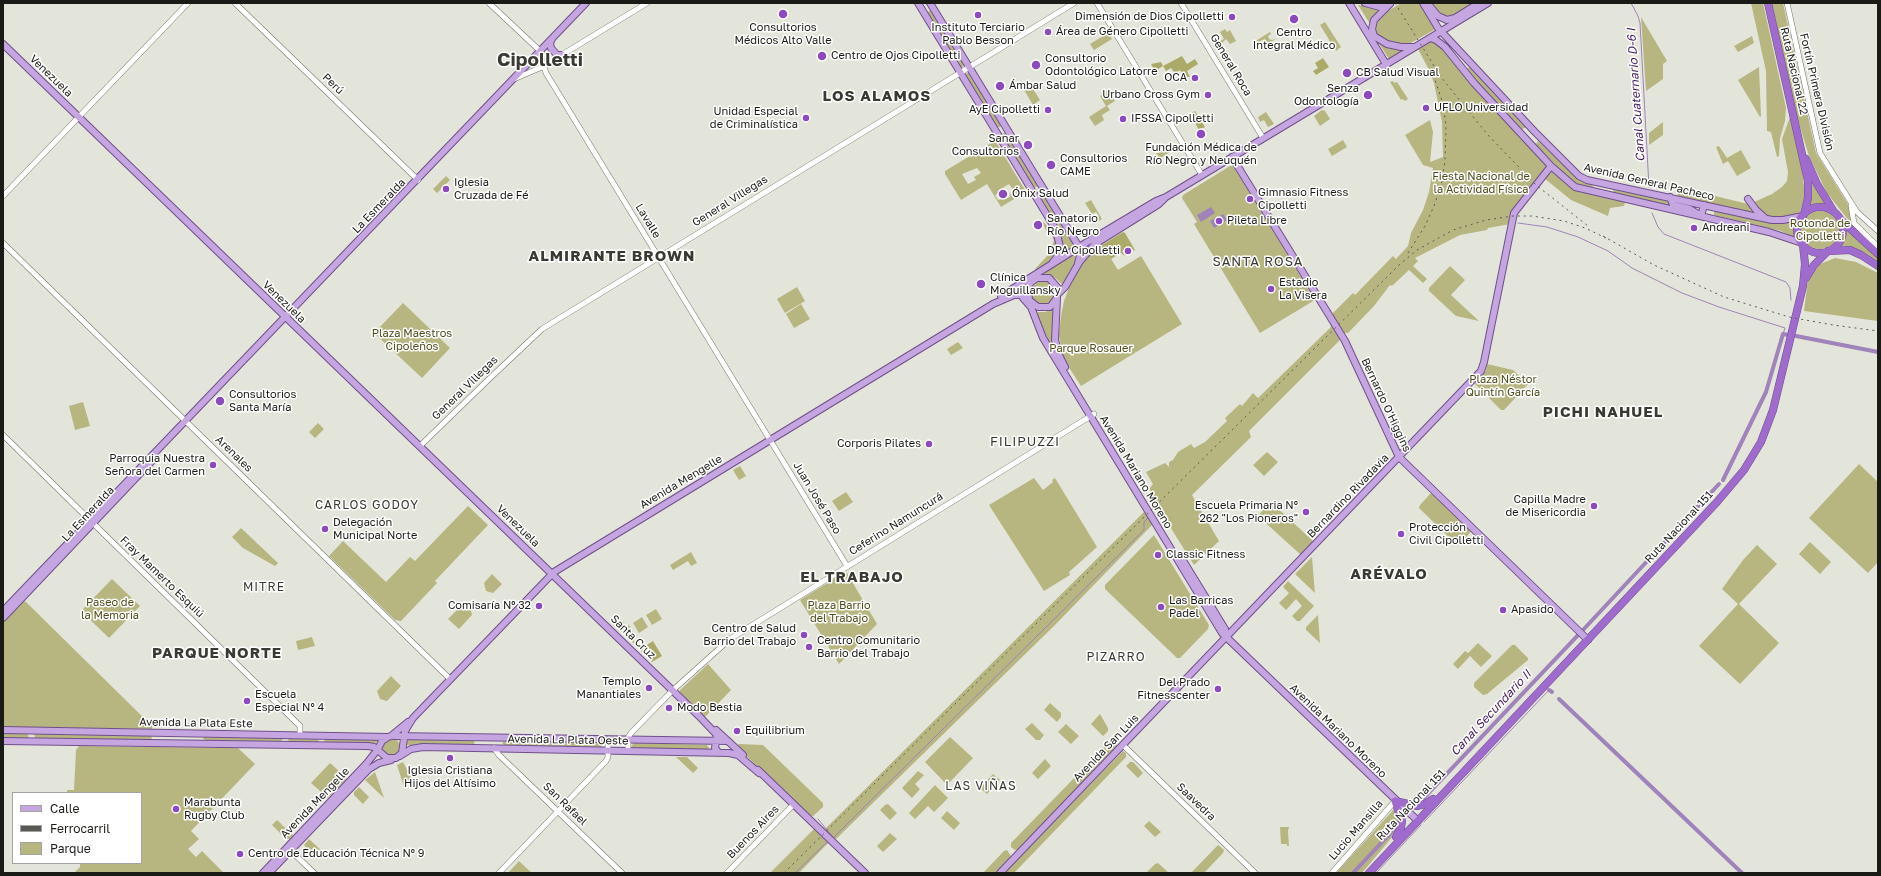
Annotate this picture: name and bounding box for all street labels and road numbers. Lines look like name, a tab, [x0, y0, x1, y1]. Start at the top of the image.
street label: Ruta Nacional 22	[1778, 26, 1810, 116]
street label: General Roca	[1207, 32, 1255, 98]
street label: Fortín Primera División	[1797, 32, 1837, 152]
street label: Venezuela	[27, 52, 75, 100]
street label: Perú	[320, 71, 346, 97]
street label: Avenida General Pacheco	[1582, 161, 1716, 203]
street label: General Villegas	[690, 173, 770, 229]
street label: La Esmeralda	[350, 176, 408, 236]
street label: Lavalle	[633, 201, 663, 241]
street label: Venezuela	[260, 278, 308, 326]
street label: General Villegas	[429, 353, 501, 423]
street label: Bernardo O'Higgins	[1358, 356, 1414, 454]
street label: Avenida Mariano Moreno	[1097, 413, 1175, 531]
street label: Arenales	[213, 433, 255, 475]
street label: Bernardino Rivadavia	[1304, 451, 1392, 541]
street label: Avenida Mengelle	[638, 452, 724, 512]
street label: Juan José Paso	[790, 460, 844, 536]
street label: La Esmeralda	[59, 484, 117, 544]
street label: Ruta Nacional 151	[1642, 488, 1716, 566]
street label: Ceferino Namuncurá	[847, 490, 945, 558]
street label: Venezuela	[494, 502, 542, 550]
street label: Fray Mamerto Esquiú	[117, 534, 207, 620]
street label: Santa Cruz	[608, 612, 658, 662]
street label: Avenida Mariano Moreno	[1287, 681, 1389, 781]
street label: Avenida San Luis	[1070, 712, 1142, 784]
street label: Avenida La Plata Este	[139, 715, 253, 731]
street label: Avenida La Plata Oeste	[507, 732, 629, 748]
street label: Avenida Mengelle	[278, 765, 352, 841]
street label: Ruta Nacional 151	[1374, 767, 1448, 843]
street label: San Rafael	[540, 780, 590, 828]
street label: Saavedra	[1174, 780, 1218, 824]
street label: Lucio Mansilla	[1326, 797, 1386, 863]
street label: Buenos Aires	[724, 803, 782, 861]

